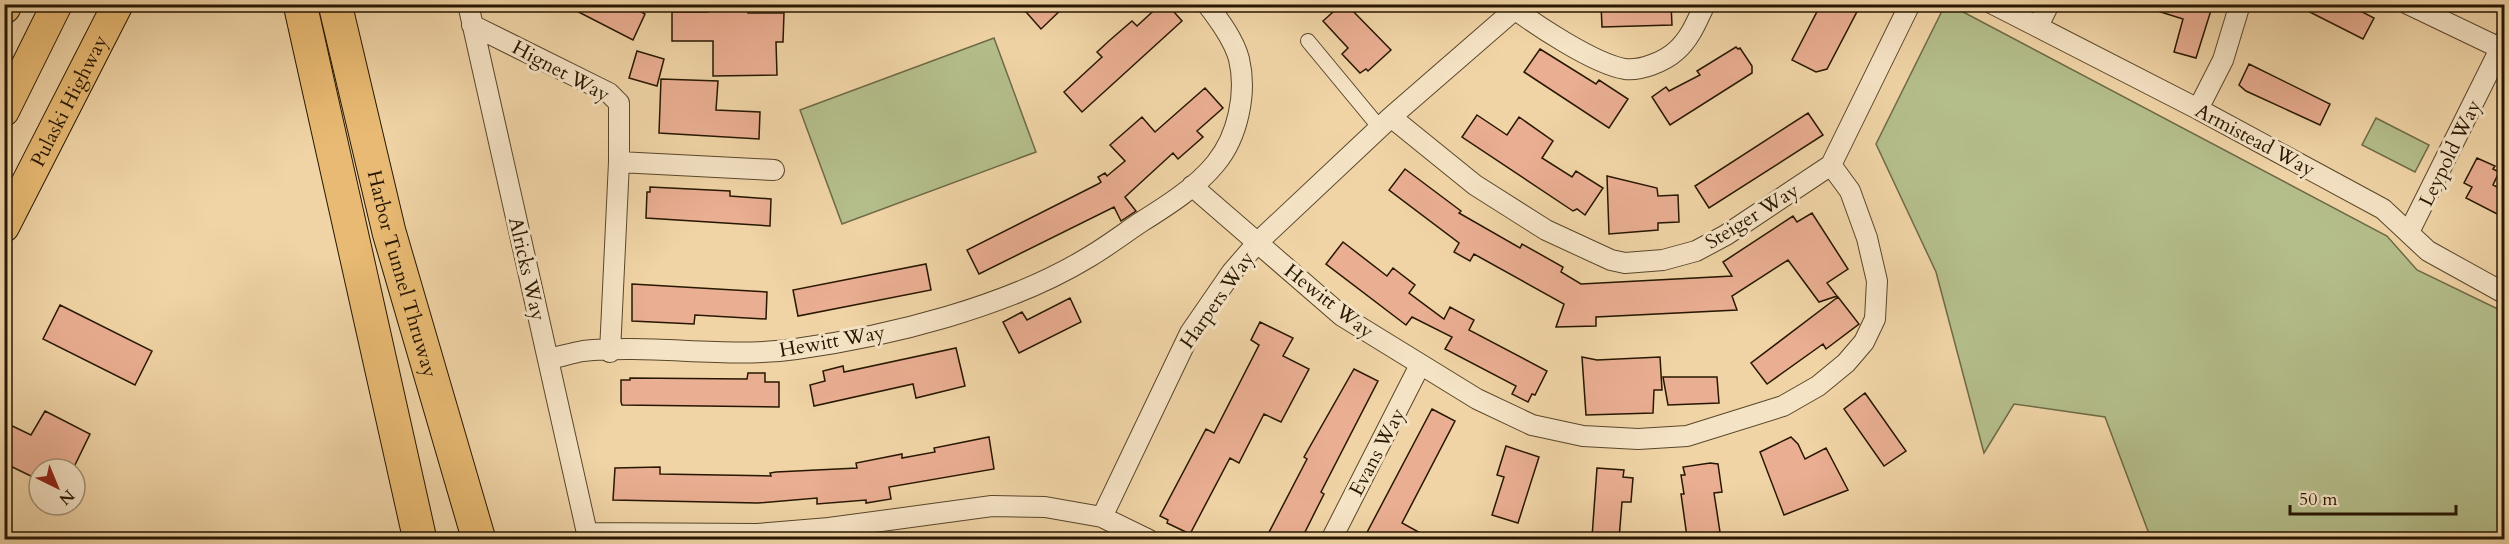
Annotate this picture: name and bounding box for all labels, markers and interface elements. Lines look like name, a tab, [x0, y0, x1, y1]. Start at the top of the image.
street label: Pulaski Highway	[24, 30, 114, 171]
street label: Hignet Way	[507, 34, 615, 108]
street label: Leypold Way	[2413, 95, 2488, 211]
street label: Armistead Way	[2190, 97, 2320, 183]
street label: Harbor Tunnel Thruway	[361, 167, 444, 381]
street label: Steiger Way	[1700, 176, 1804, 255]
street label: Alricks Way	[502, 215, 552, 324]
street label: Harpers Way	[1174, 246, 1261, 354]
street label: Hewitt Way	[1279, 257, 1380, 345]
street label: Hewitt Way	[777, 318, 887, 364]
street label: Evans Way	[1343, 403, 1412, 501]
north arrow	[27, 457, 87, 517]
scale bar	[2290, 478, 2456, 516]
text: N	[54, 484, 79, 510]
text: 50 m	[2299, 487, 2338, 512]

